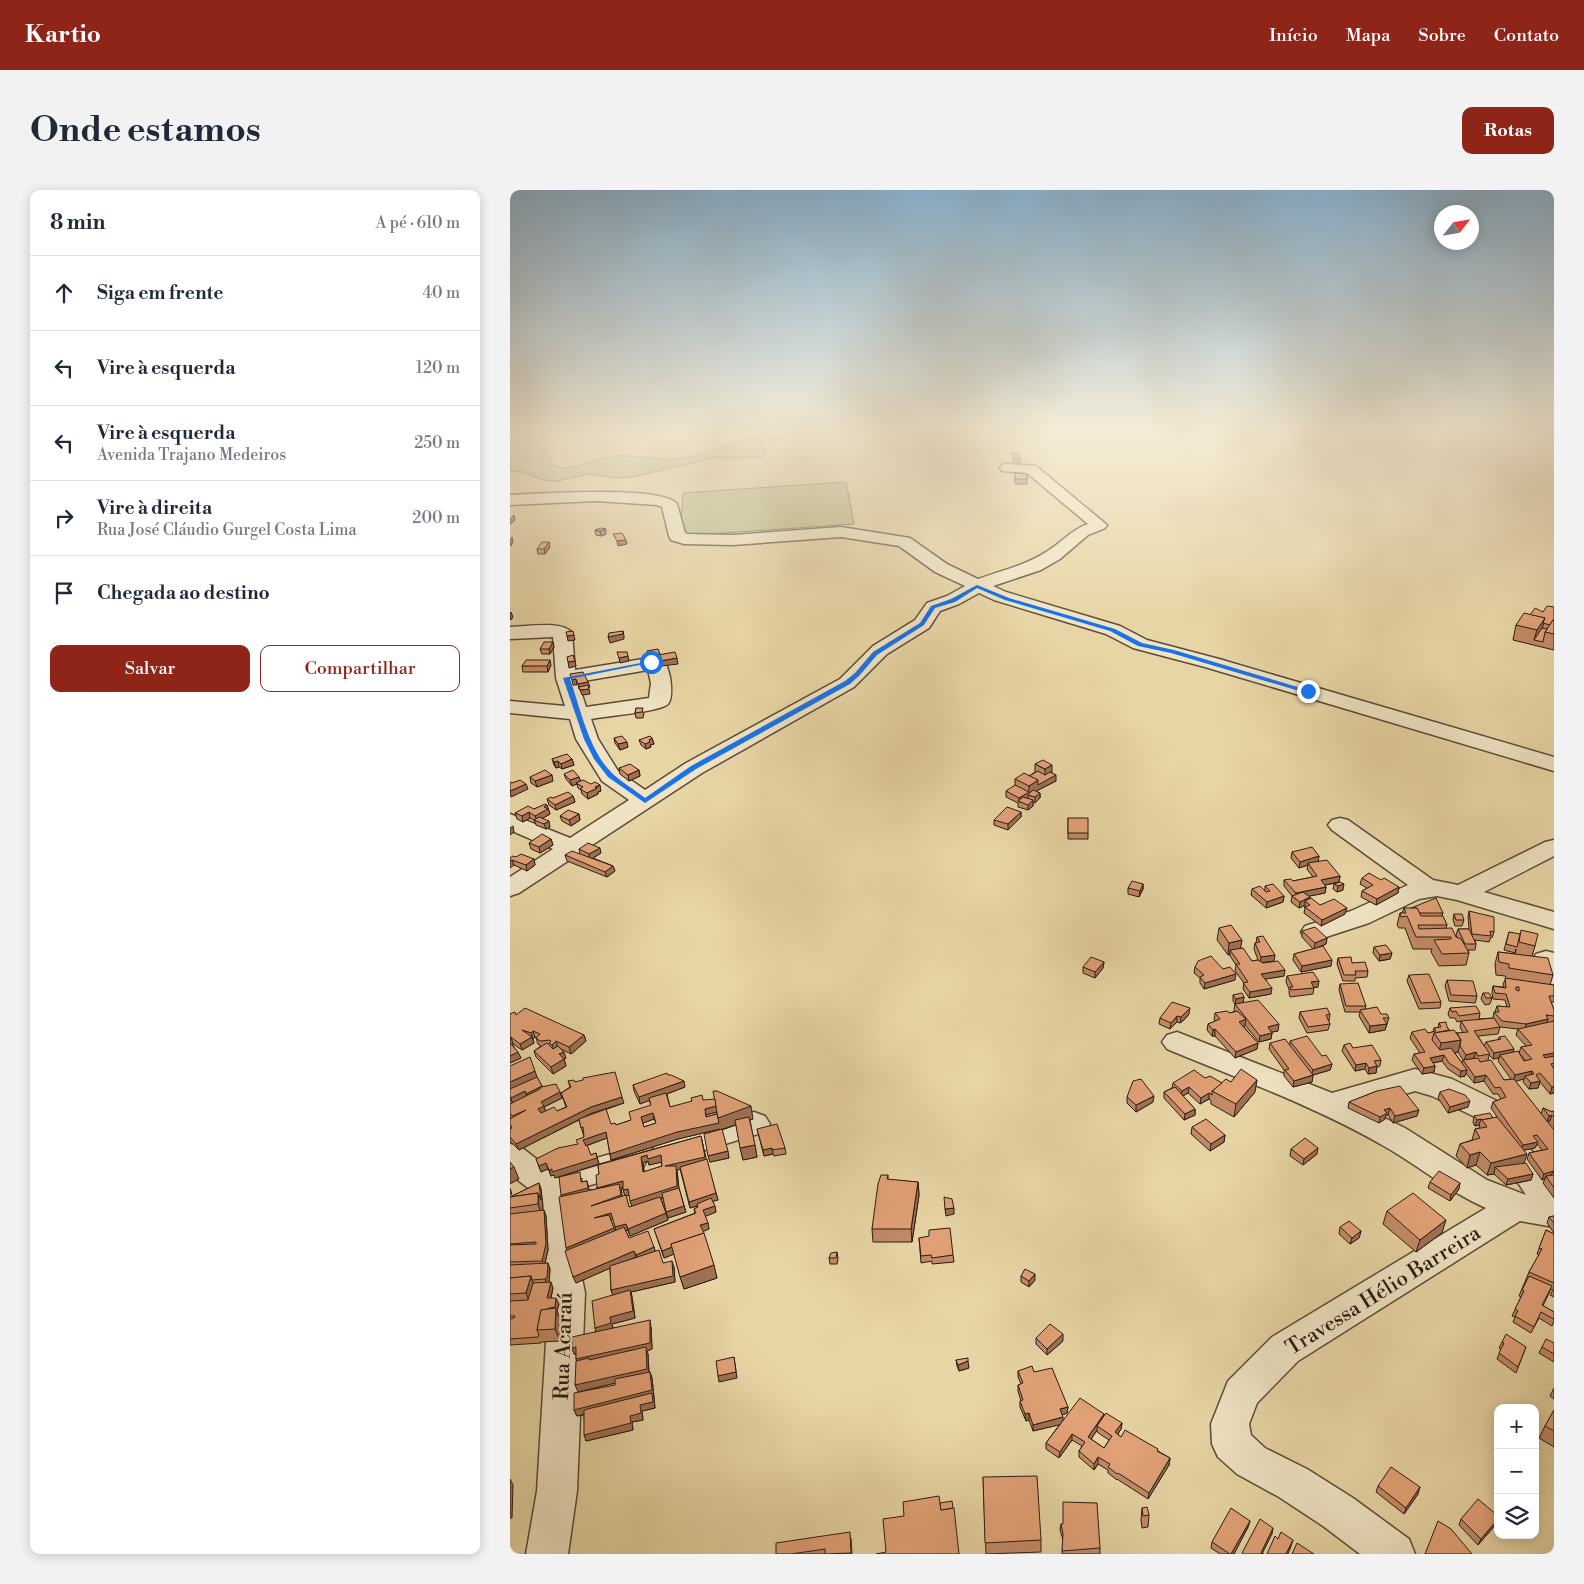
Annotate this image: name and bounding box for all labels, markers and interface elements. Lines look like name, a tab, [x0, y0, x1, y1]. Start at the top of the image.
text: Kartio	[25, 20, 101, 50]
text: Início	[1269, 24, 1318, 47]
text: Mapa	[1346, 24, 1390, 47]
text: Sobre	[1418, 24, 1466, 47]
text: Contato	[1494, 24, 1559, 47]
button: Rotas	[1462, 107, 1554, 154]
text: Onde estamos	[30, 109, 261, 152]
north arrow	[1434, 205, 1479, 250]
text: 8 min	[50, 210, 105, 236]
text: A pé · 610 m	[376, 213, 460, 233]
icon: ahead	[50, 279, 78, 307]
text: Siga em frente	[97, 281, 224, 305]
text: 40 m	[423, 283, 460, 303]
icon: left	[50, 354, 78, 382]
text: Vire à esquerda	[97, 356, 236, 380]
text: 120 m	[416, 358, 460, 378]
text: Vire à esquerda	[97, 421, 236, 445]
icon: left	[50, 429, 78, 457]
text: 250 m	[414, 433, 460, 453]
text: Avenida Trajano Medeiros	[97, 445, 286, 465]
text: Vire à direita	[97, 496, 212, 520]
icon: right	[50, 504, 78, 532]
text: 200 m	[412, 508, 460, 528]
text: Rua José Cláudio Gurgel Costa Lima	[97, 520, 357, 540]
icon: arrive	[50, 579, 78, 607]
text: Chegada ao destino	[97, 581, 270, 605]
button: Salvar	[50, 645, 250, 692]
button: Compartilhar	[260, 645, 460, 692]
route start	[640, 651, 663, 674]
route end	[1297, 680, 1320, 703]
street label: Travessa Hélio Barreira	[1281, 1220, 1486, 1362]
street label: Rua Acaraú	[549, 1292, 579, 1400]
map controls	[1494, 1404, 1539, 1539]
button: +	[1494, 1404, 1539, 1449]
button: −	[1494, 1449, 1539, 1494]
button: layers	[1494, 1494, 1539, 1539]

